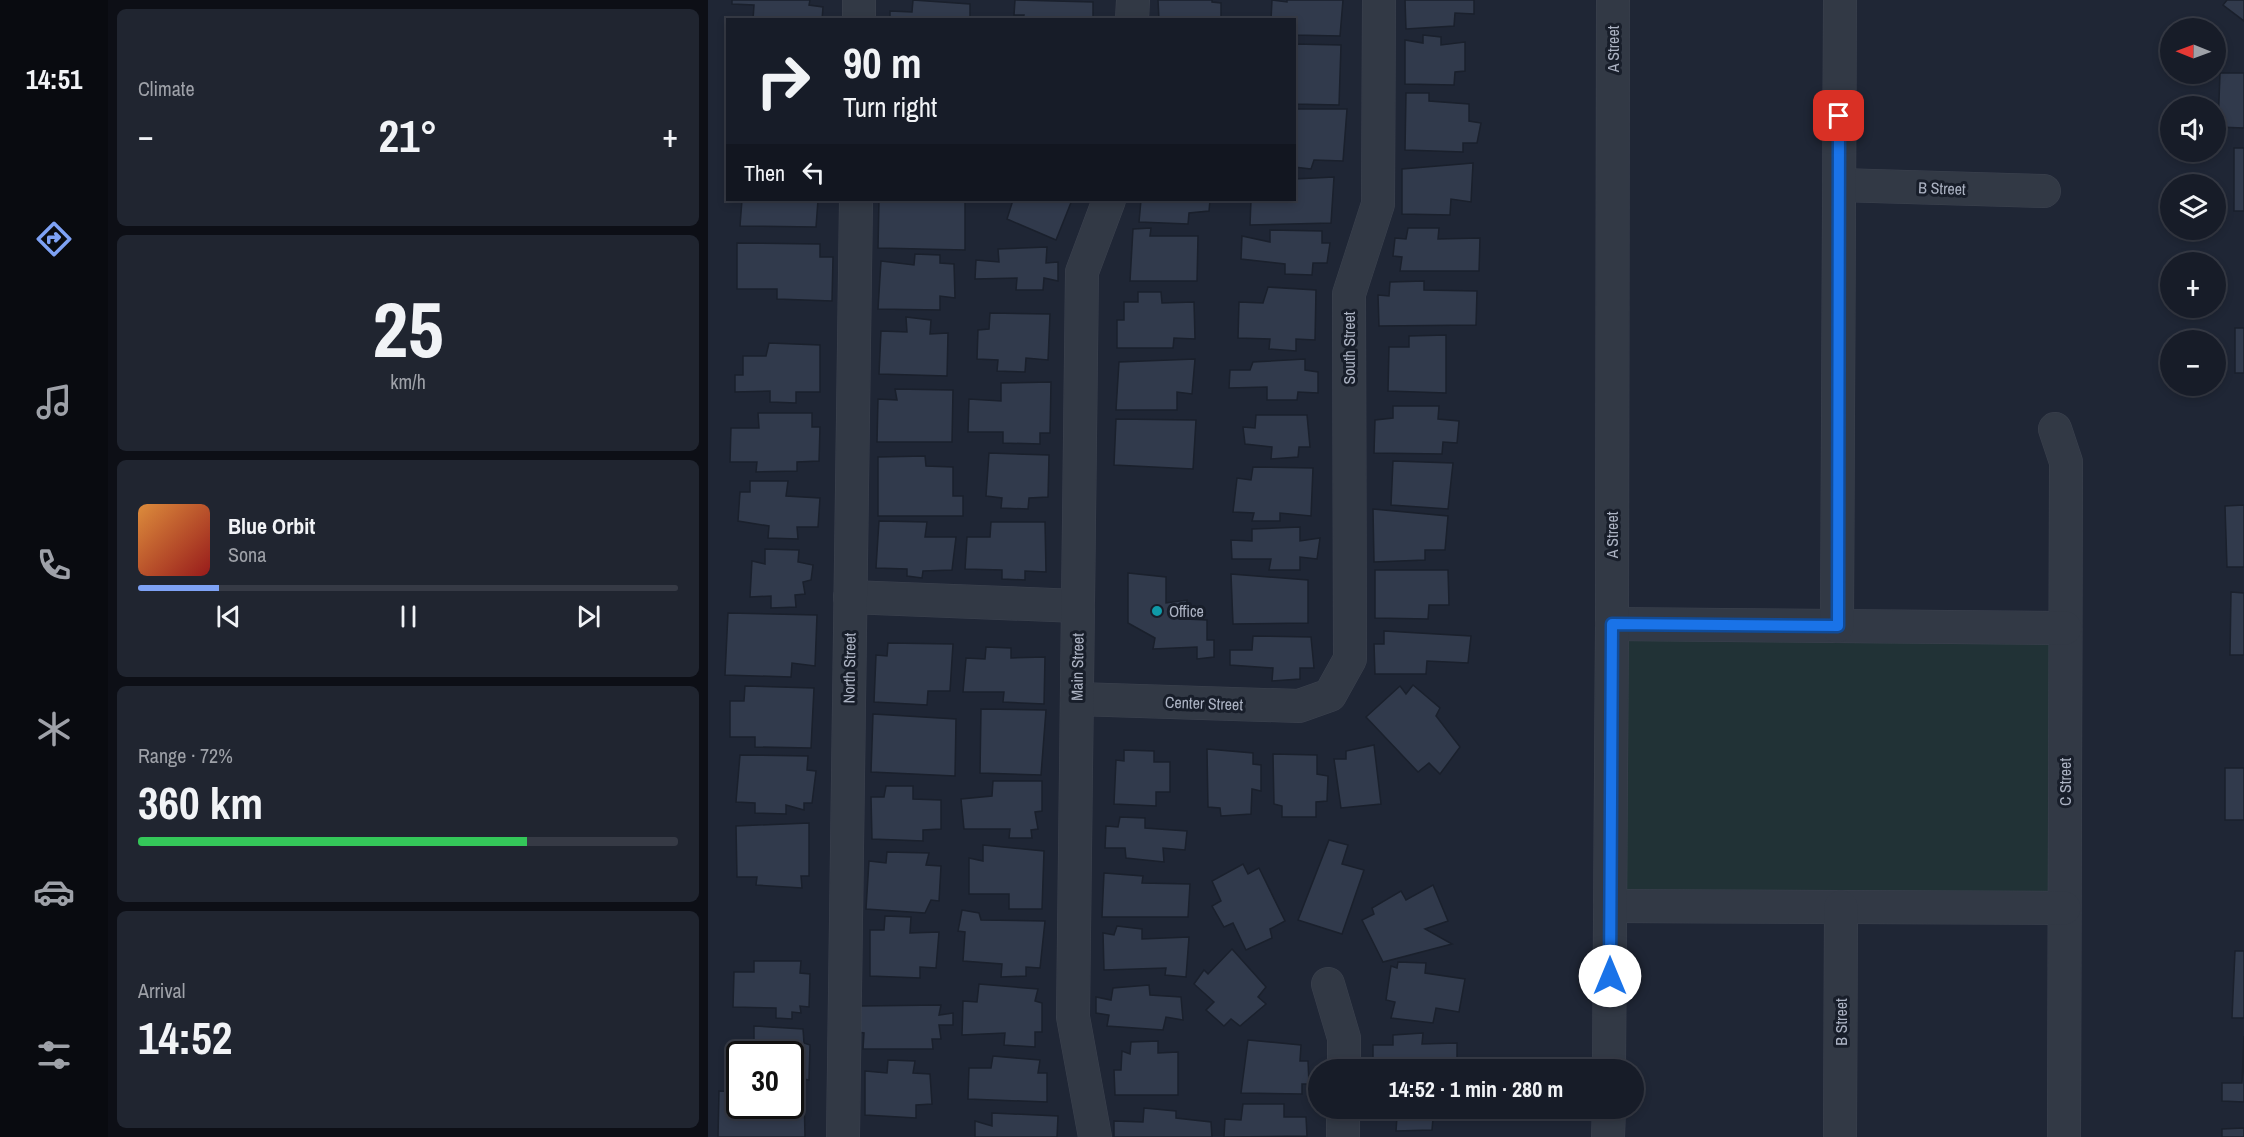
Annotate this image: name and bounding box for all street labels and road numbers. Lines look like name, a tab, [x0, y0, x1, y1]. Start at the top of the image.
street label: A Street	[1602, 25, 1624, 73]
street label: B Street	[1918, 176, 1966, 200]
street label: South Street	[1338, 311, 1360, 384]
street label: A Street	[1601, 511, 1623, 559]
street label: North Street	[837, 632, 861, 704]
street label: Main Street	[1065, 633, 1089, 701]
street label: Center Street	[1165, 691, 1244, 715]
street label: C Street	[2054, 758, 2076, 806]
street label: B Street	[1830, 998, 1852, 1046]

